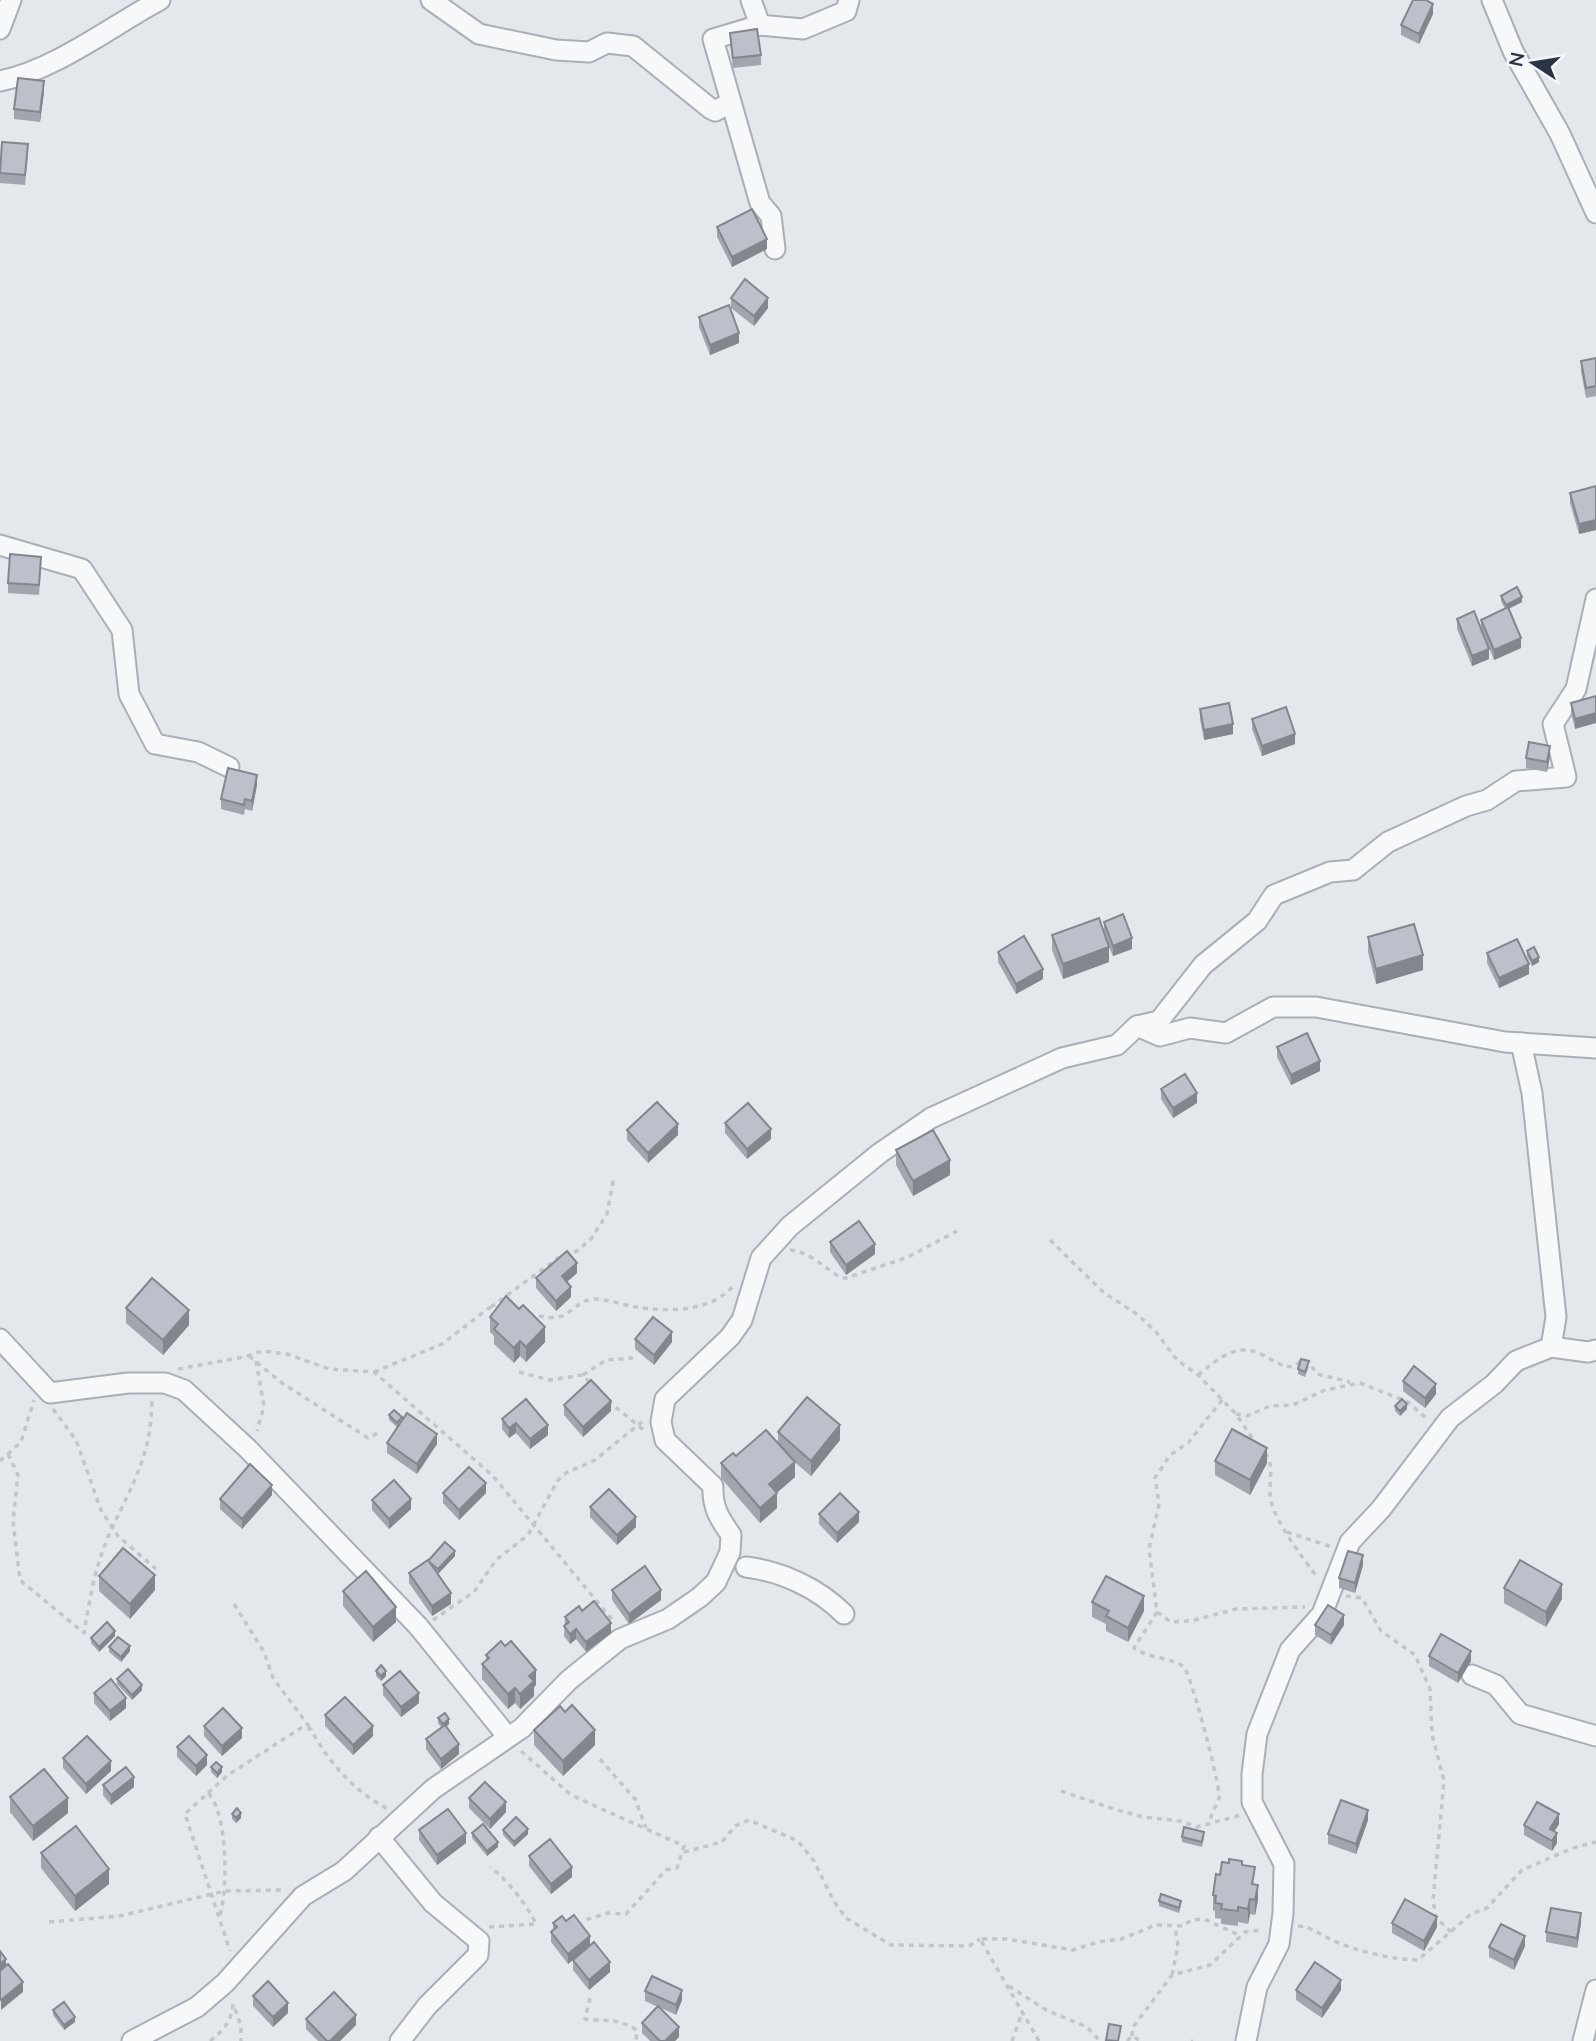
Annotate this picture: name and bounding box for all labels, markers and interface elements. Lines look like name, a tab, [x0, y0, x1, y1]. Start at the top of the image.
north arrow	[1498, 28, 1568, 98]
text: N	[1503, 50, 1532, 69]

